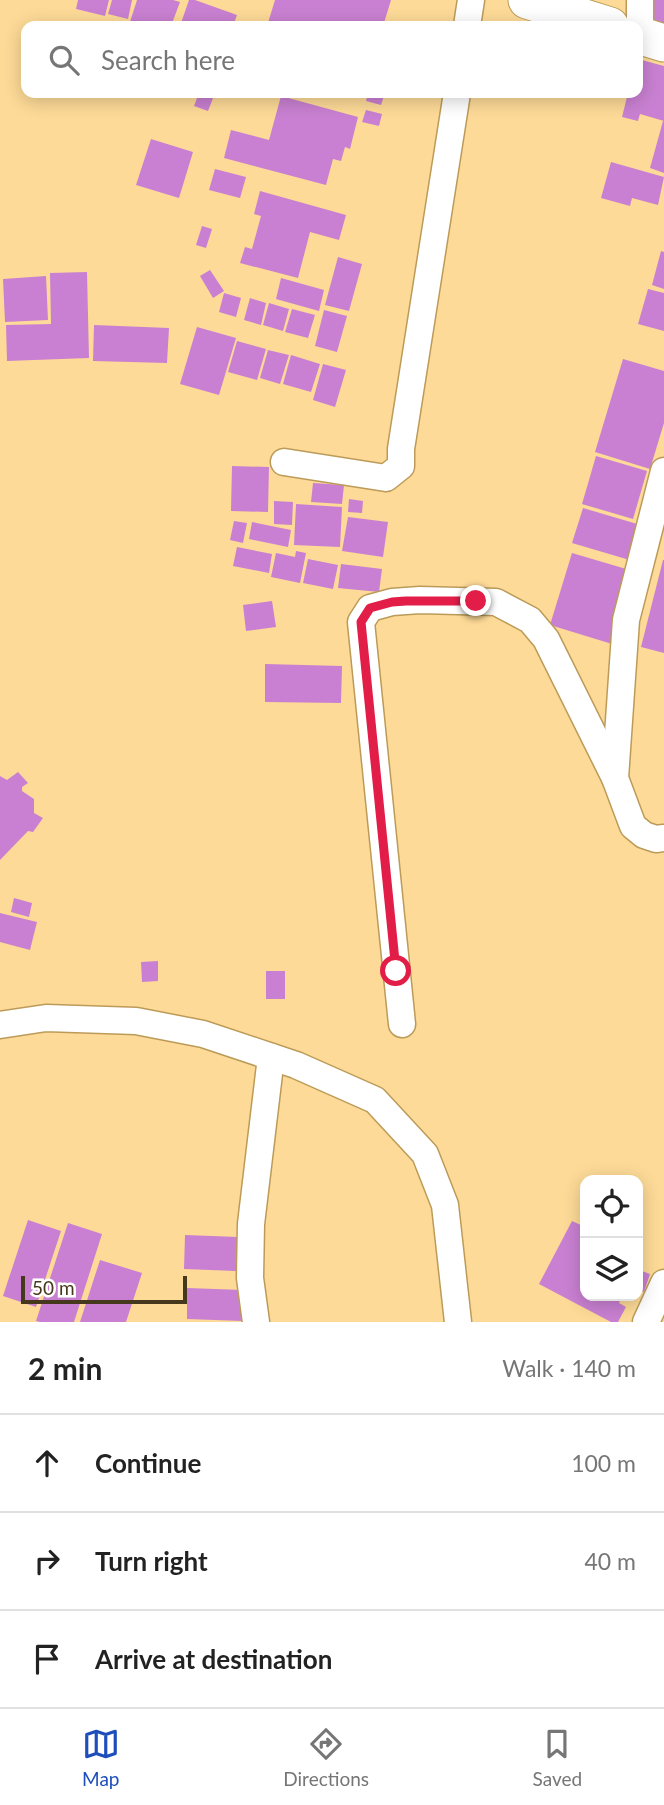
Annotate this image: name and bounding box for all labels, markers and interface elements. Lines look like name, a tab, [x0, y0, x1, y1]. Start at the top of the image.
search box	[21, 21, 643, 98]
icon: search	[45, 41, 83, 79]
text: Search here	[101, 44, 235, 76]
route end	[460, 585, 491, 616]
route start	[380, 955, 411, 986]
map controls	[580, 1175, 643, 1301]
button: locate	[580, 1175, 643, 1238]
button: layers	[580, 1238, 643, 1301]
scale bar	[21, 1273, 187, 1305]
text: 50 m	[32, 1276, 75, 1299]
text: 2 min	[28, 1350, 102, 1386]
text: Walk · 140 m	[502, 1354, 636, 1382]
icon: ahead	[28, 1444, 66, 1482]
text: Continue	[95, 1447, 201, 1479]
text: 100 m	[571, 1449, 636, 1477]
icon: right	[28, 1542, 66, 1580]
text: Turn right	[95, 1545, 208, 1577]
text: 40 m	[585, 1547, 636, 1575]
icon: arrive	[28, 1640, 66, 1678]
text: Arrive at destination	[95, 1643, 332, 1675]
tab: Map	[82, 1725, 120, 1790]
tab: Directions	[283, 1725, 369, 1790]
tab: Saved	[533, 1725, 582, 1790]

